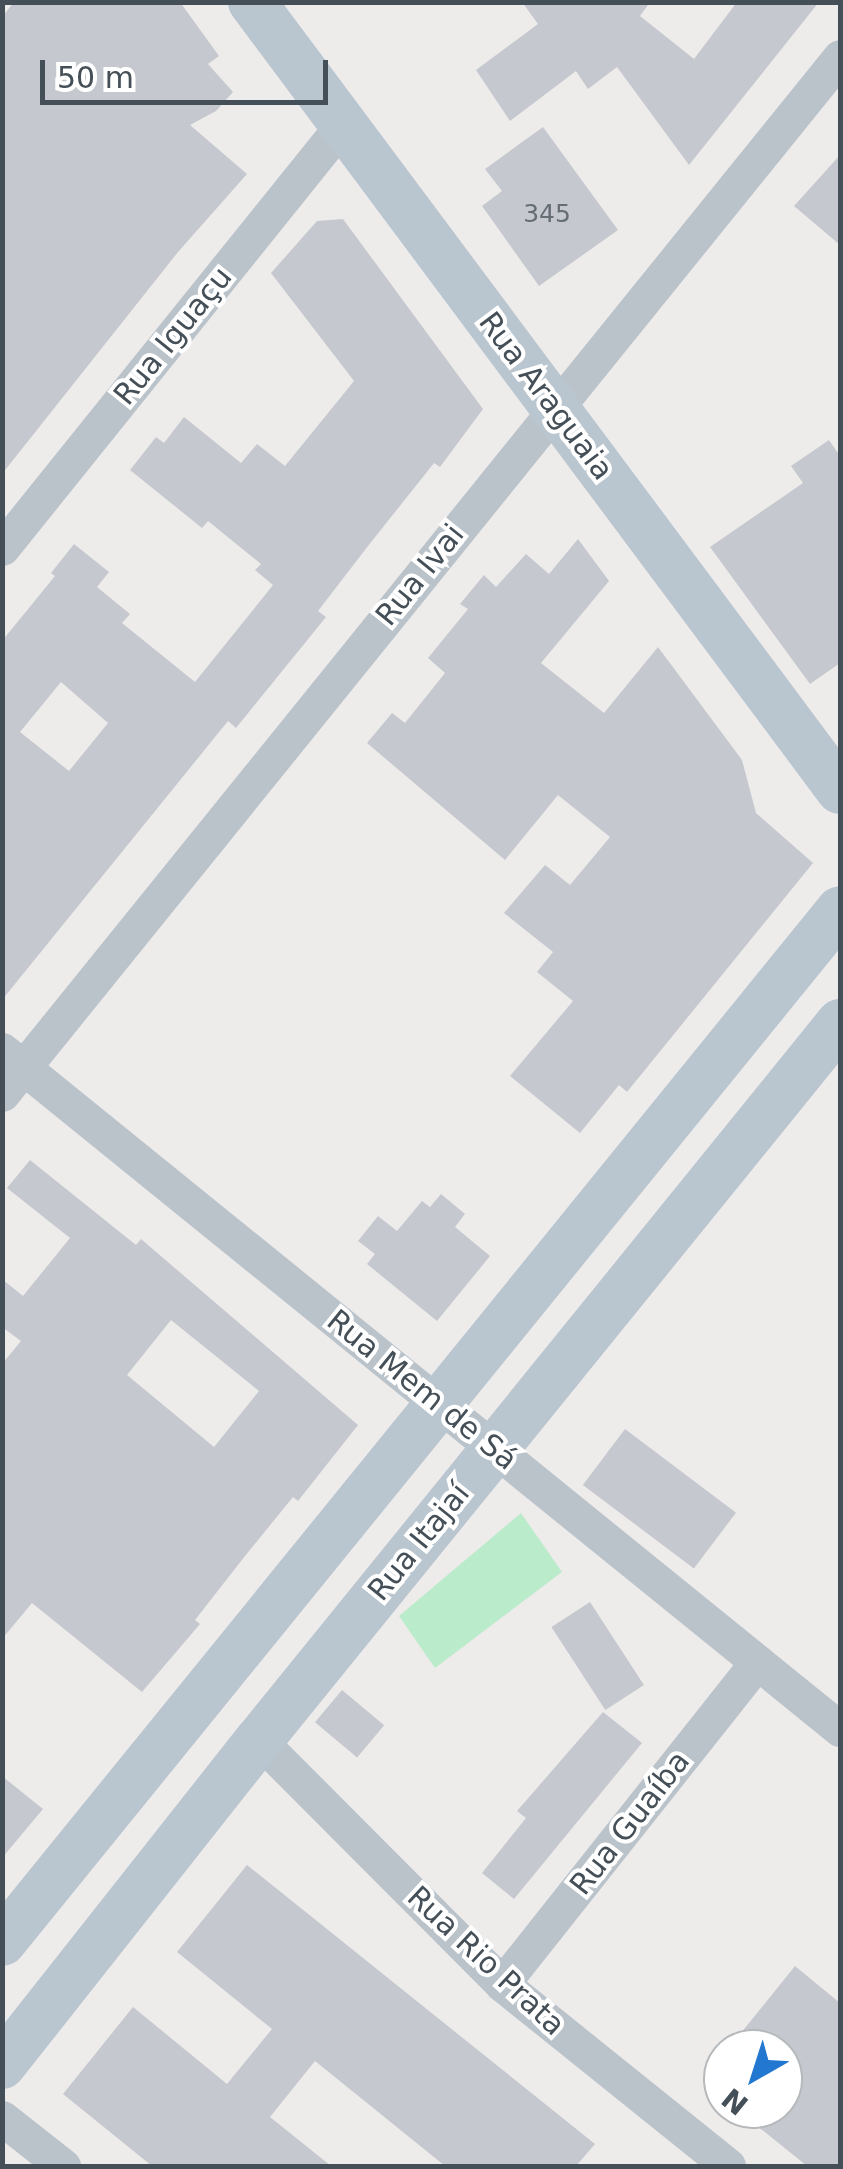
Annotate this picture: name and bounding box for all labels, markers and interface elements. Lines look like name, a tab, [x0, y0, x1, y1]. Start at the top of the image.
scale bar	[45, 40, 332, 102]
text: 50 m	[57, 60, 134, 95]
house number: 345	[523, 199, 571, 229]
street label: Rua Iguaçu	[106, 260, 240, 412]
street label: Rua Araguaia	[471, 305, 621, 487]
street label: Rua Ivai	[368, 517, 472, 633]
street label: Rua Mem de Sá	[320, 1302, 524, 1478]
street label: Rua Itajaí	[361, 1476, 477, 1608]
street label: Rua Guaíba	[563, 1744, 697, 1902]
street label: Rua Rio Prata	[400, 1879, 572, 2043]
north arrow	[703, 2029, 803, 2129]
text: N	[716, 2081, 755, 2121]

